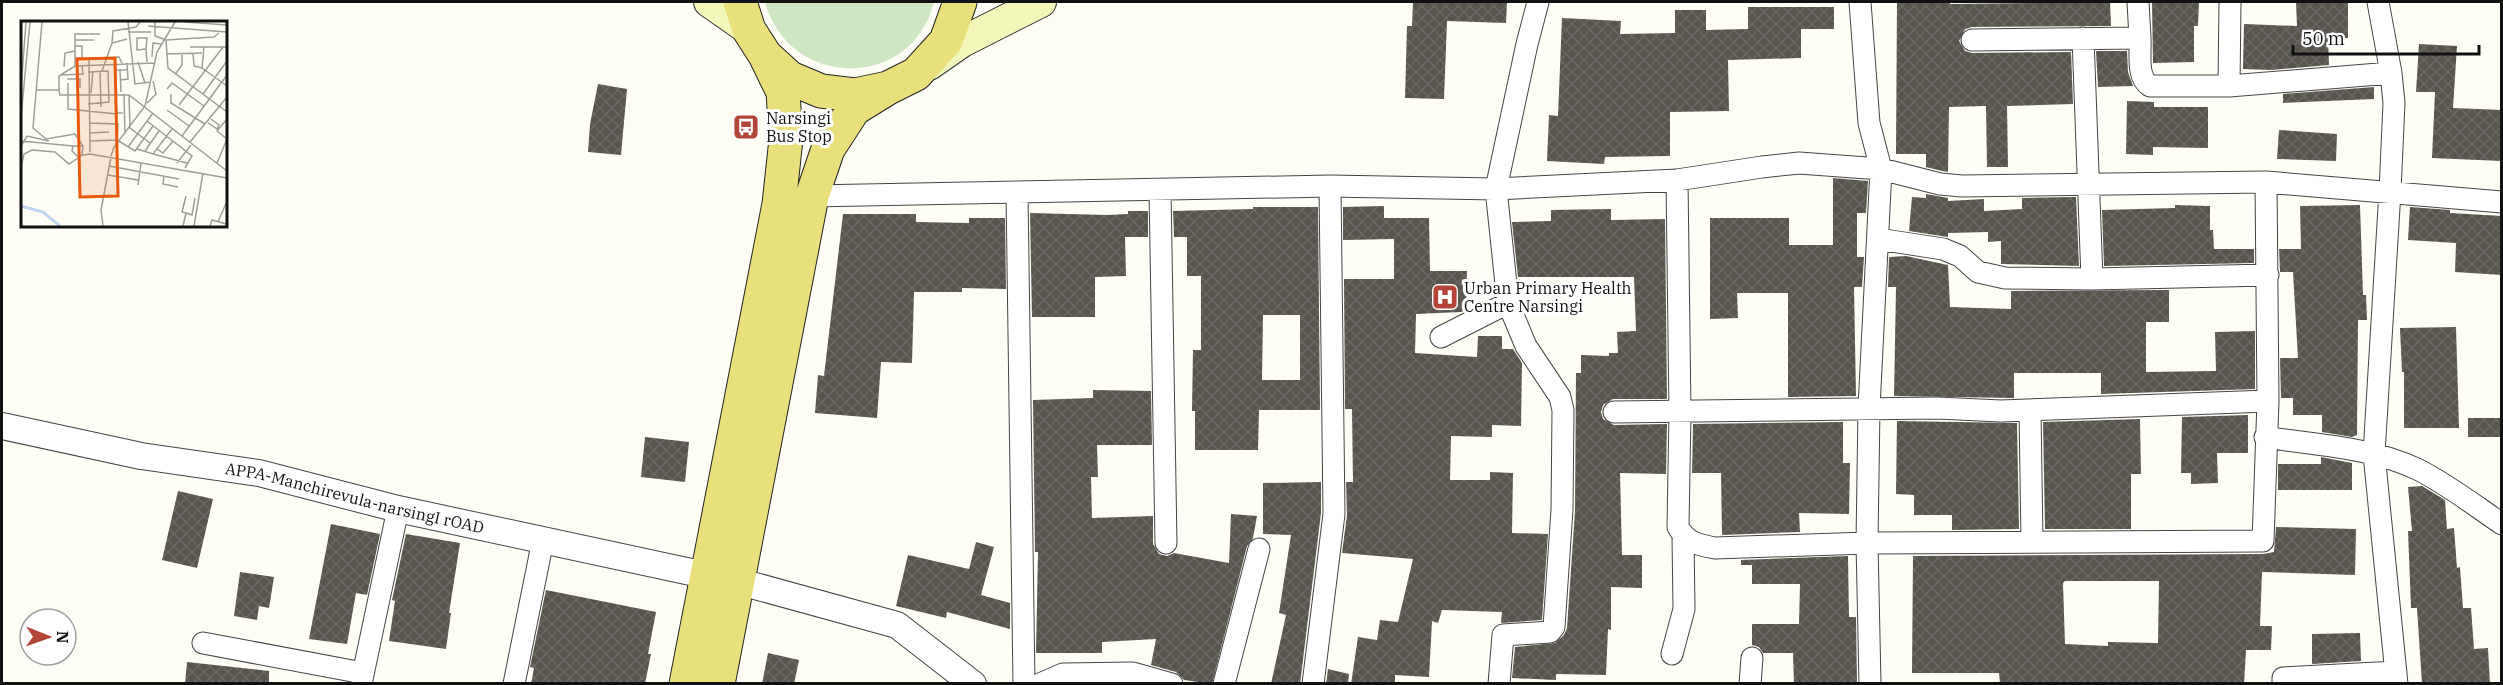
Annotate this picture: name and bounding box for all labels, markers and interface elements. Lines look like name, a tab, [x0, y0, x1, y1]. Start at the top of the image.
scale bar	[2293, 18, 2479, 56]
inset map	[21, 21, 226, 226]
text: 50 m	[2302, 27, 2345, 50]
place label: Narsingi Bus Stop	[766, 108, 832, 146]
bus stop icon: Narsingi Bus Stop	[731, 112, 761, 142]
place label: Urban Primary Health Centre Narsingi	[1464, 278, 1632, 316]
hospital icon: Urban Primary Health Centre Narsingi	[1430, 282, 1460, 312]
street label: APPA-Manchirevula-narsingI rOAD	[224, 458, 486, 537]
north arrow	[18, 607, 78, 667]
text: N	[53, 631, 73, 644]

